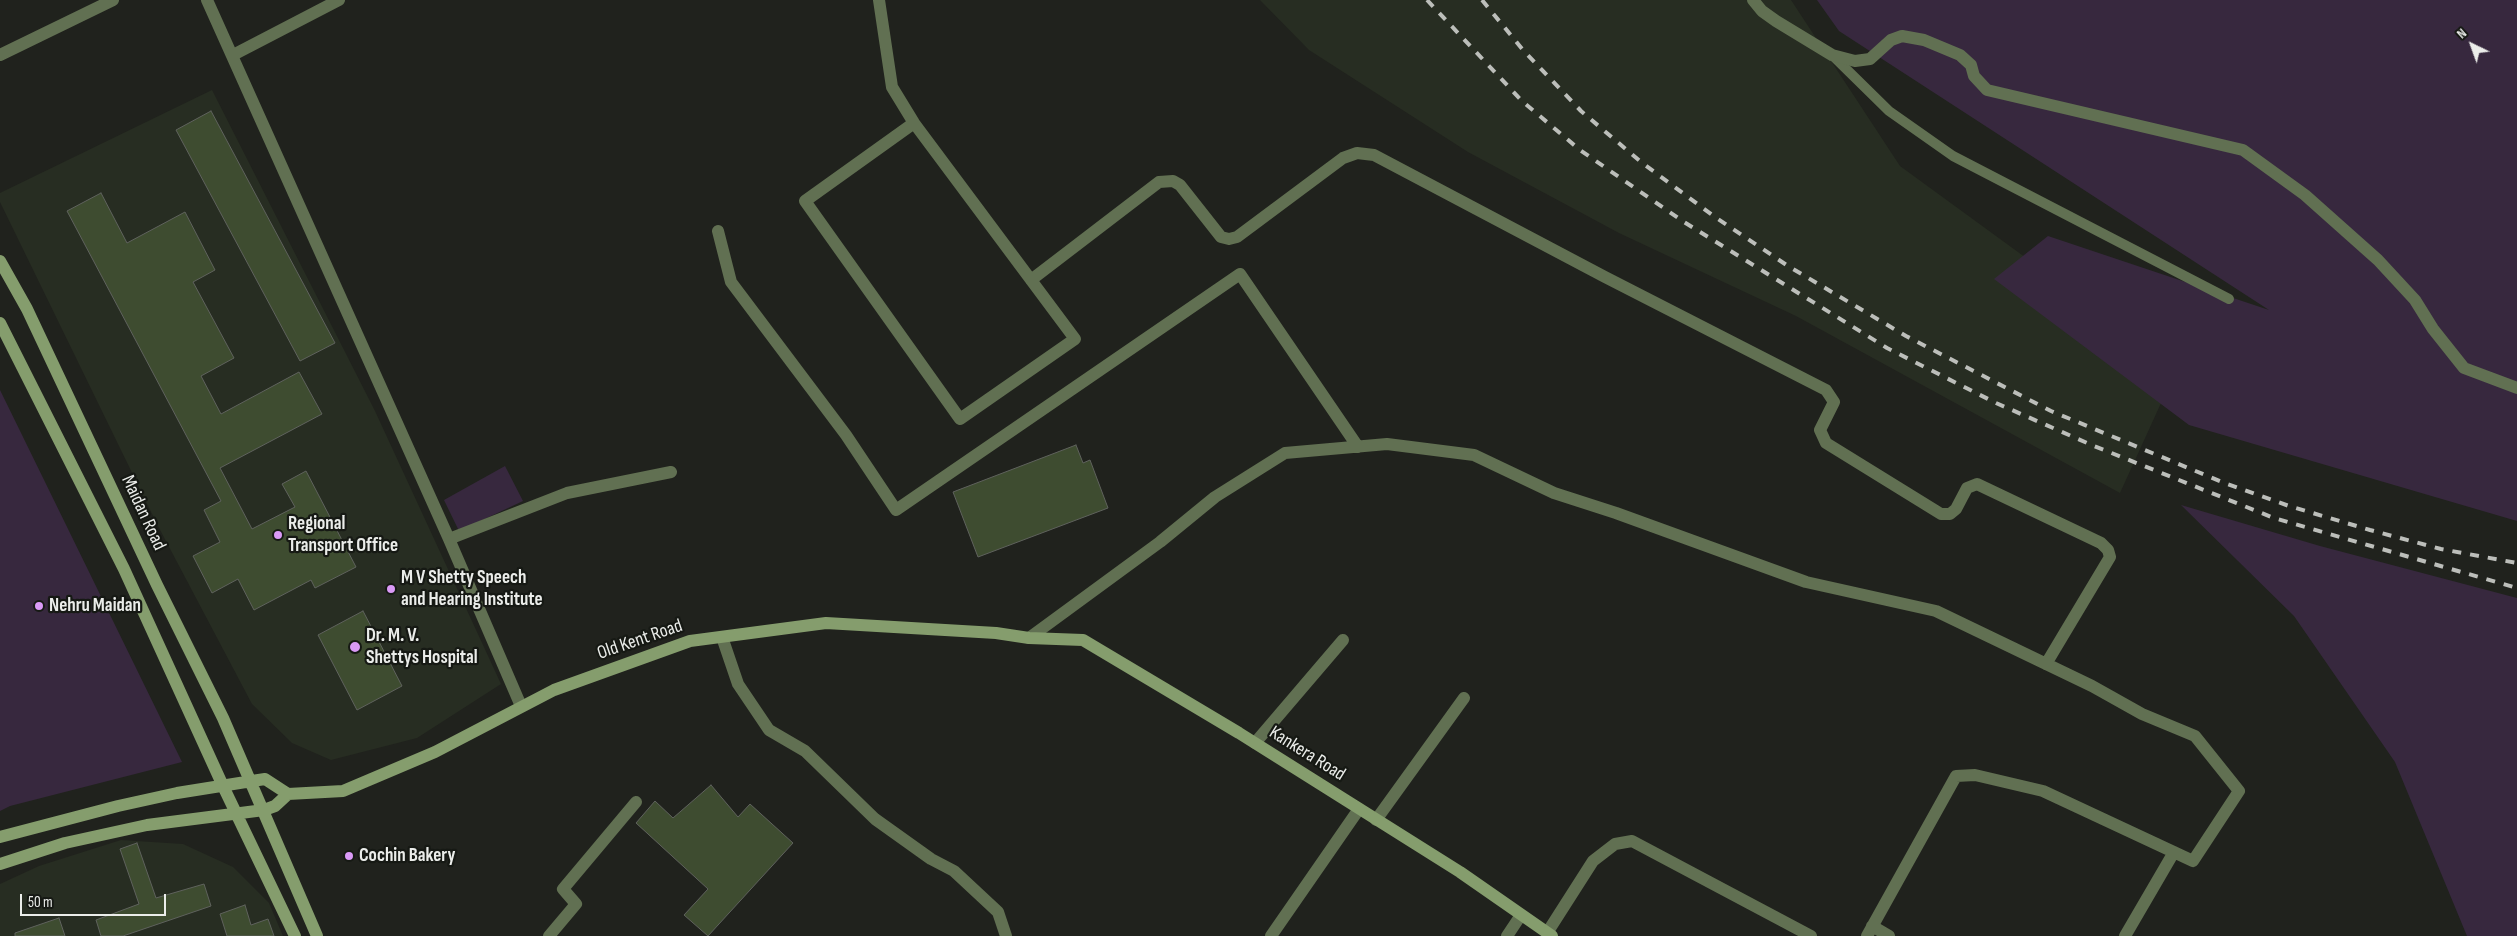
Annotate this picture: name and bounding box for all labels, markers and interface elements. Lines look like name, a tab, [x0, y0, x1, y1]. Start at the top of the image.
north arrow	[2447, 20, 2497, 70]
text: N	[2453, 25, 2470, 42]
street label: Maidan Road	[116, 472, 170, 554]
place label: Regional Transport Office	[288, 513, 398, 557]
marker: Regional Transport Office	[272, 529, 284, 541]
place label: M V Shetty Speech and Hearing Institute	[401, 567, 543, 611]
marker: M V Shetty Speech and Hearing Institute	[385, 583, 397, 595]
place label: Nehru Maidan	[49, 595, 141, 617]
marker: Nehru Maidan	[33, 600, 45, 612]
street label: Old Kent Road	[594, 615, 686, 665]
place label: Dr. M. V. Shettys Hospital	[366, 625, 478, 669]
marker: Dr. M. V. Shettys Hospital	[348, 640, 362, 654]
street label: Kankera Road	[1265, 722, 1349, 786]
place label: Cochin Bakery	[359, 845, 455, 867]
marker: Cochin Bakery	[343, 850, 355, 862]
scale bar	[22, 884, 169, 916]
text: 50 m	[28, 893, 53, 912]

